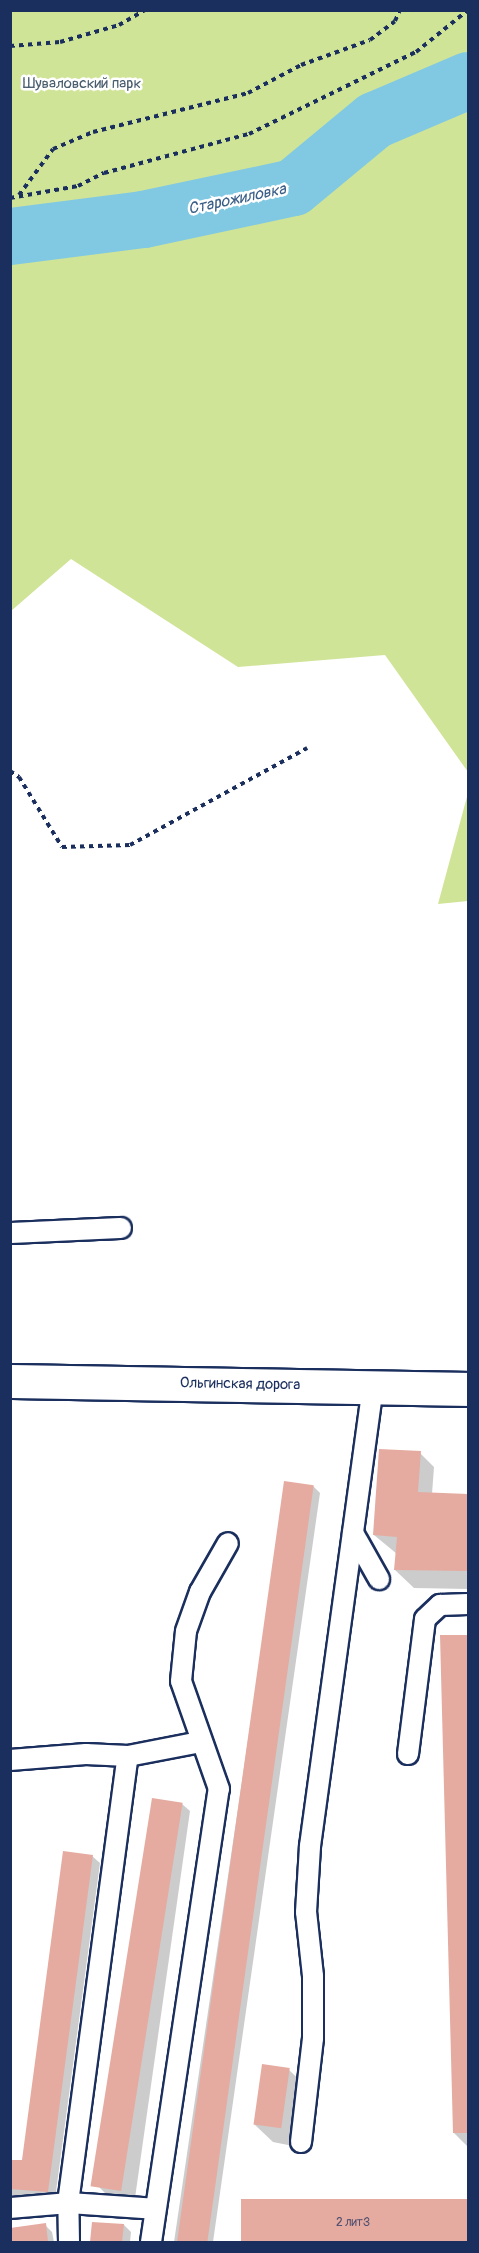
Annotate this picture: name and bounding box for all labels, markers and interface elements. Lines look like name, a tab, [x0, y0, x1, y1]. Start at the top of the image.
park label: Шуваловский парк	[23, 75, 141, 93]
water label: Старожиловка	[186, 179, 288, 219]
street label: Ольгинская дорога	[180, 1374, 300, 1394]
house number: 2 литЗ	[336, 2216, 370, 2230]

